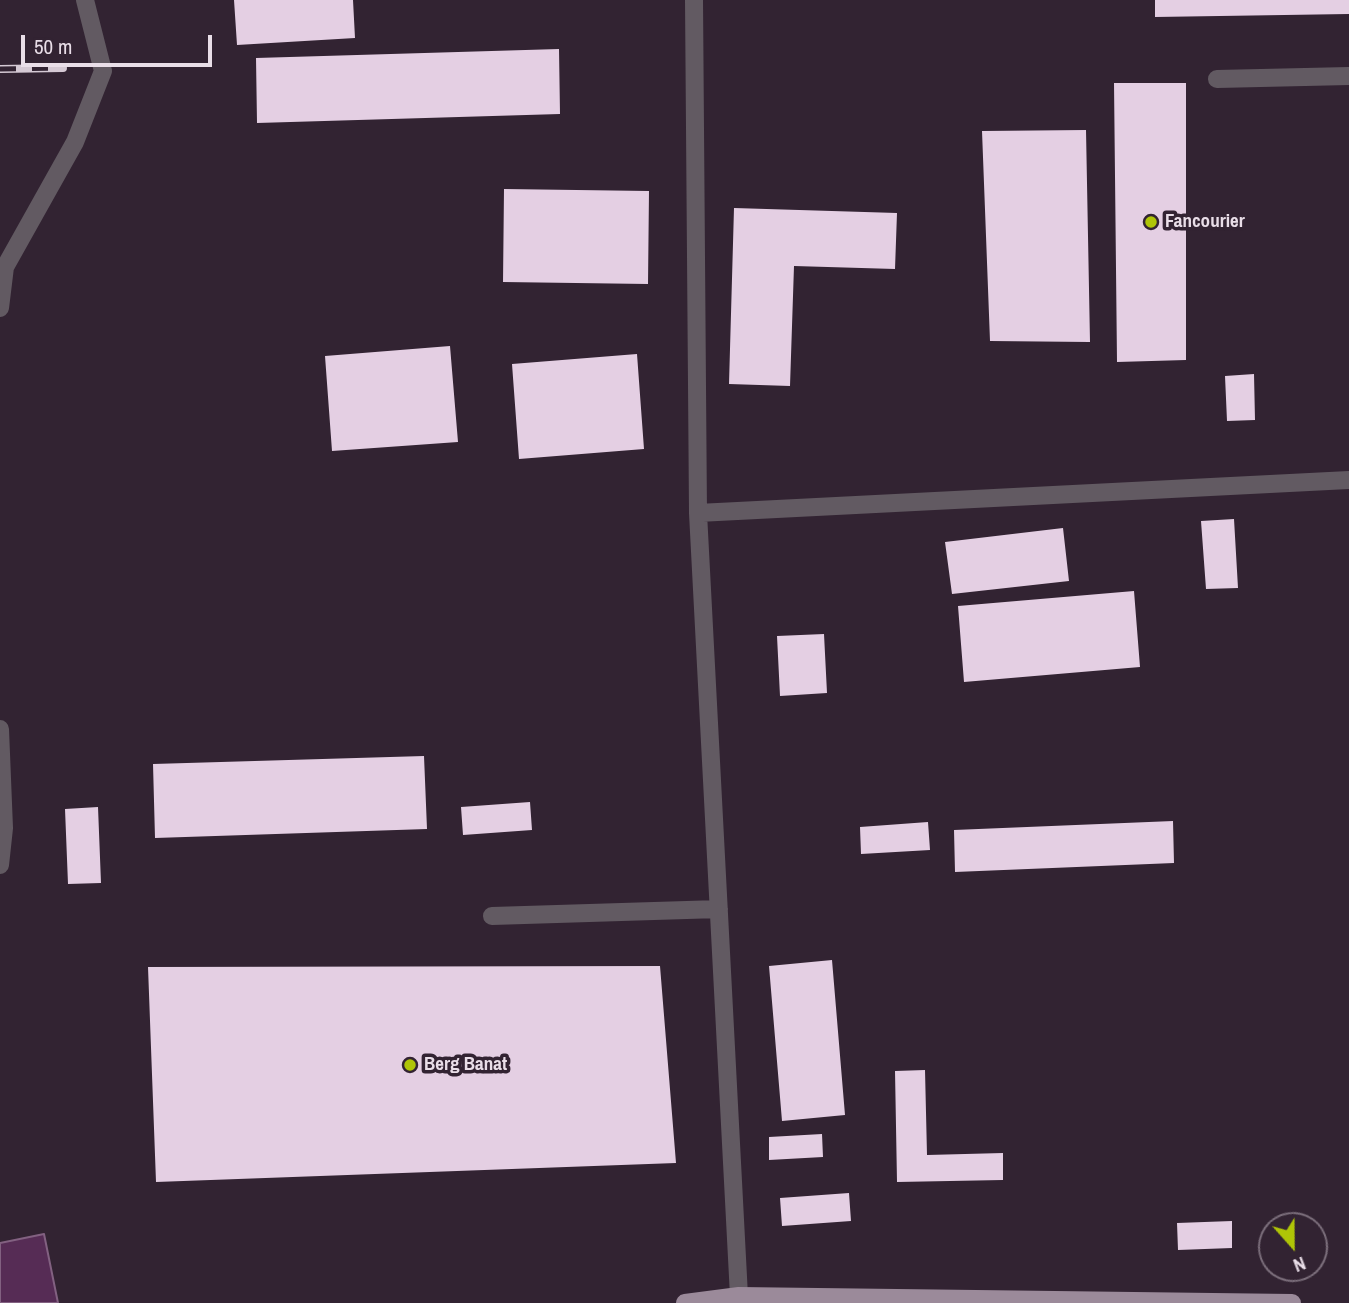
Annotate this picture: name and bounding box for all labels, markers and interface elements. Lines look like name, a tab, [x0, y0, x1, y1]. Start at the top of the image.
scale bar	[24, 21, 215, 65]
text: 50 m	[34, 32, 72, 61]
place label: Fancourier	[1165, 211, 1245, 233]
marker: Fancourier	[1143, 214, 1159, 230]
place label: Berg Banat	[424, 1054, 507, 1076]
marker: Berg Banat	[402, 1057, 418, 1073]
north arrow	[1258, 1212, 1328, 1282]
text: N	[1290, 1251, 1310, 1279]

